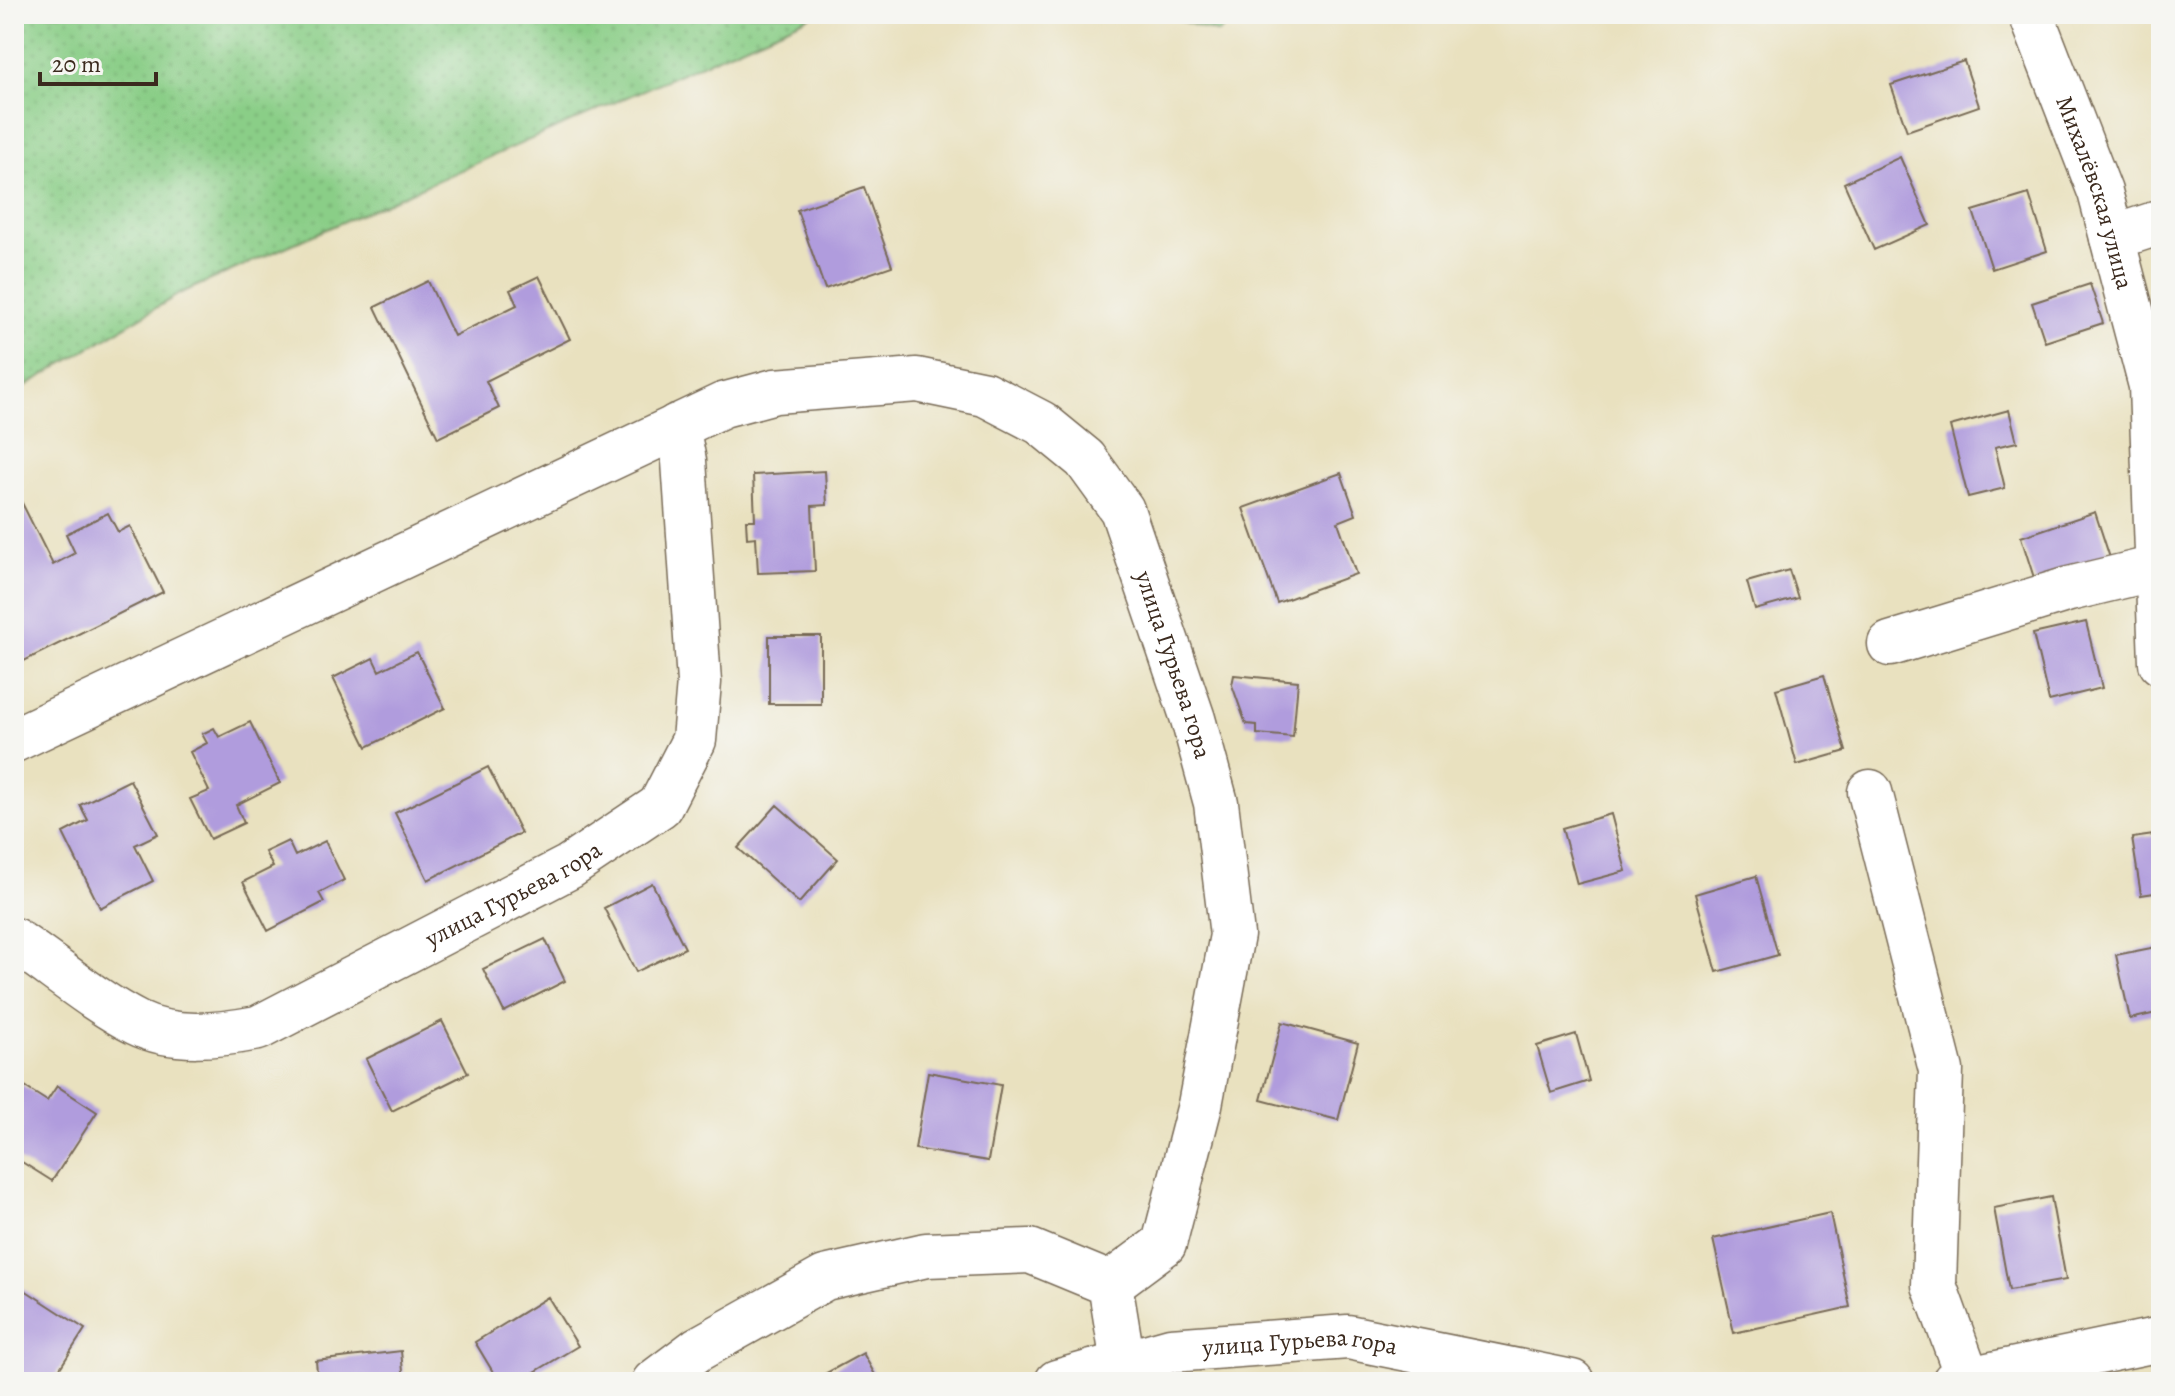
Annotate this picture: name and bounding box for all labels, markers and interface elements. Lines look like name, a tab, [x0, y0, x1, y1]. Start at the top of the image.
scale bar	[40, 36, 156, 86]
text: 20 m	[52, 48, 101, 80]
street label: Михалёвская улица	[2048, 91, 2141, 293]
street label: улица Гурьева гора	[1128, 566, 1219, 762]
street label: улица Гурьева гора	[419, 834, 608, 955]
street label: улица Гурьева гора	[1200, 1321, 1400, 1364]

